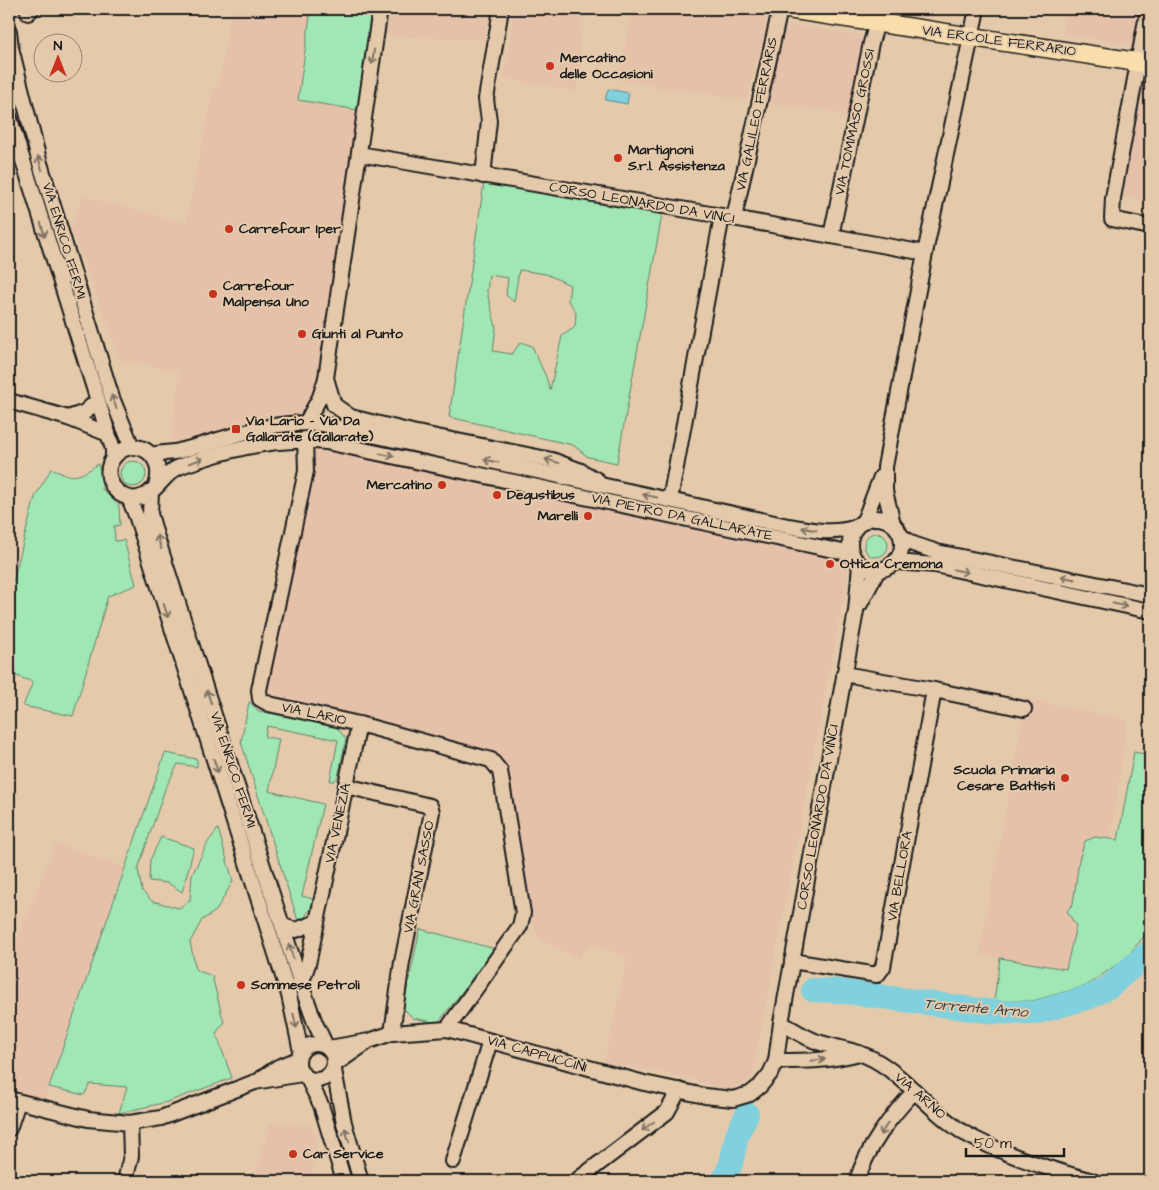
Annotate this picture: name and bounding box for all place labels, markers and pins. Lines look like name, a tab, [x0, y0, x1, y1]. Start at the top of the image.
place label: Mercatino delle Occasioni	[559, 48, 654, 84]
marker: Mercatino delle Occasioni	[544, 60, 556, 72]
place label: Martignoni S.r.l. Assistenza	[627, 140, 726, 176]
marker: Martignoni S.r.l. Assistenza	[612, 152, 624, 164]
place label: Carrefour Iper	[239, 219, 341, 239]
marker: Carrefour Iper	[223, 223, 235, 235]
place label: Carrefour Malpensa Uno	[223, 276, 309, 312]
marker: Carrefour Malpensa Uno	[207, 288, 219, 300]
place label: Giunti al Punto	[312, 324, 403, 344]
marker: Giunti al Punto	[296, 328, 308, 340]
place label: Via Lario - Via Da Gallarate (Gallarate)	[245, 411, 374, 447]
marker: Via Lario - Via Da Gallarate (Gallarate)	[230, 423, 242, 435]
place label: Mercatino	[366, 475, 432, 495]
marker: Mercatino	[436, 479, 448, 491]
place label: Degustibus	[507, 485, 575, 506]
marker: Degustibus	[491, 489, 503, 501]
place label: Marelli	[537, 506, 579, 526]
marker: Marelli	[582, 510, 594, 522]
place label: Ottica Cremona	[840, 554, 943, 574]
marker: Ottica Cremona	[824, 558, 836, 570]
place label: Scuola Primaria Cesare Battisti	[952, 760, 1056, 796]
marker: Scuola Primaria Cesare Battisti	[1059, 772, 1071, 784]
place label: Sommese Petroli	[250, 975, 360, 995]
marker: Sommese Petroli	[235, 979, 247, 991]
place label: Car Service	[303, 1144, 384, 1164]
marker: Car Service	[287, 1148, 299, 1160]

